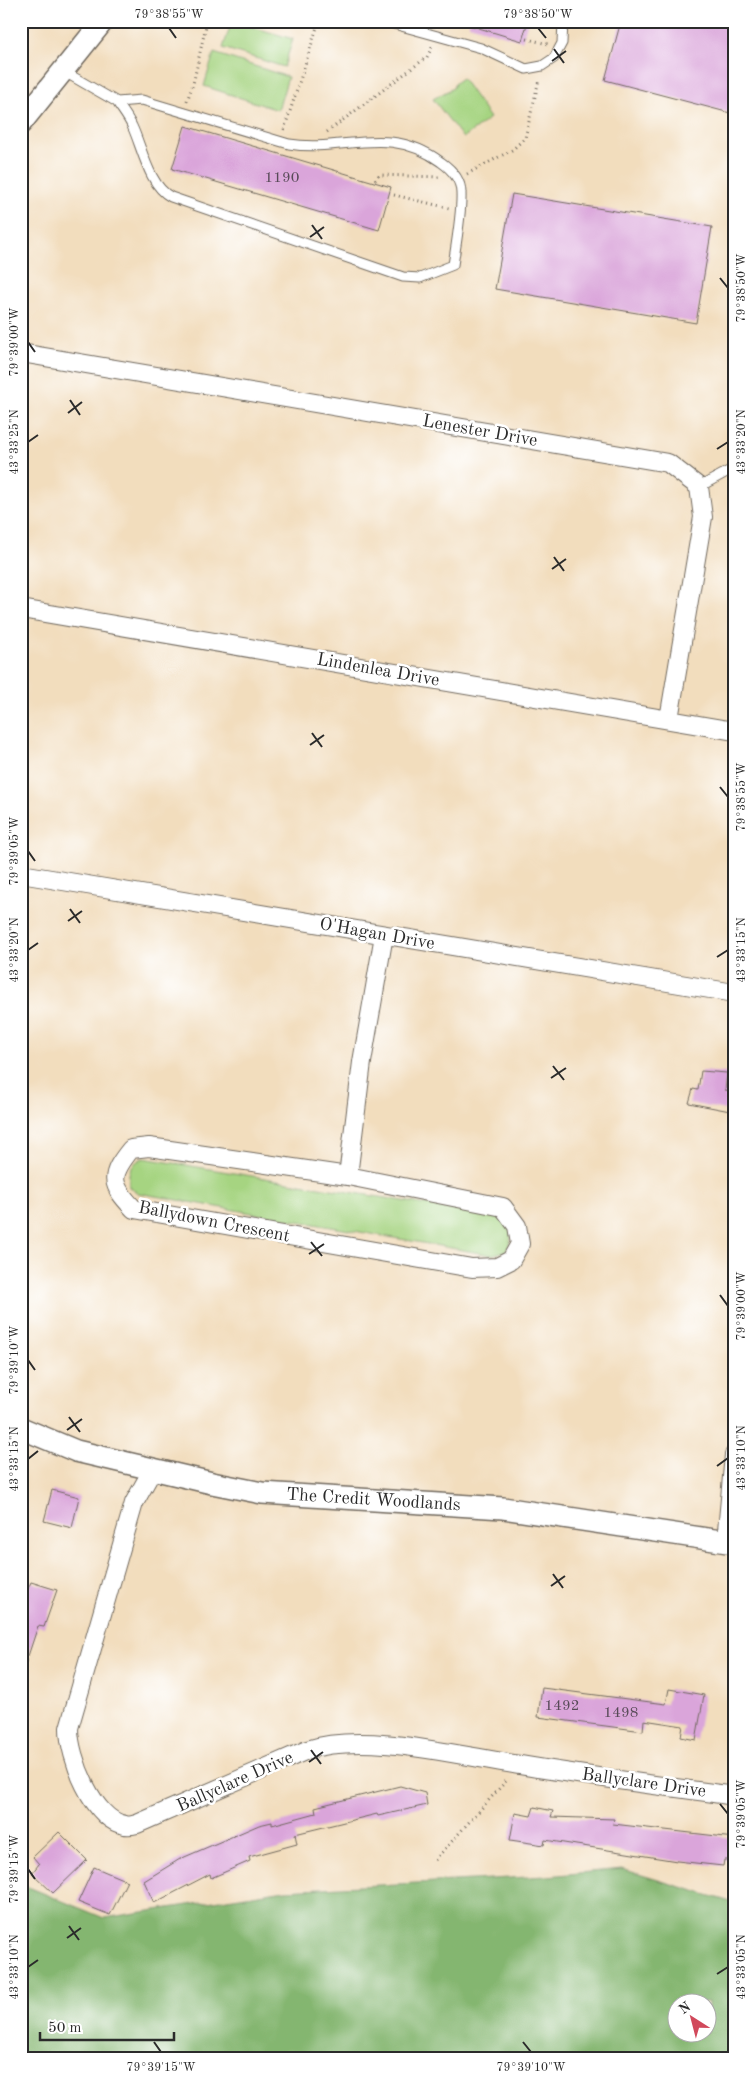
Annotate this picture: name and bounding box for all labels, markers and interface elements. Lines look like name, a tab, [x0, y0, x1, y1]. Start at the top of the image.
text: 79°38'55"W	[134, 8, 204, 21]
text: 79°38'50"W	[503, 8, 573, 21]
house number: 1190	[265, 171, 299, 186]
text: 79°38'50"W	[735, 253, 748, 323]
text: 79°39'00"W	[9, 307, 21, 377]
text: 43°33'25"N	[8, 409, 21, 475]
text: 43°33'20"N	[736, 409, 748, 475]
street label: Lenester Drive	[421, 412, 539, 450]
street label: Lindenlea Drive	[315, 650, 441, 690]
text: 79°38'55"W	[735, 762, 748, 832]
text: 79°39'05"W	[8, 816, 21, 886]
street label: O'Hagan Drive	[318, 915, 436, 953]
text: 43°33'20"N	[9, 917, 21, 983]
text: 43°33'15"N	[735, 917, 748, 983]
street label: Ballydown Crescent	[137, 1198, 291, 1246]
text: 79°39'00"W	[736, 1271, 748, 1341]
text: 79°39'10"W	[9, 1325, 21, 1395]
text: 43°33'10"N	[736, 1425, 748, 1491]
text: 43°33'15"N	[8, 1426, 21, 1492]
street label: The Credit Woodlands	[286, 1486, 461, 1514]
house number: 1492	[545, 1699, 579, 1714]
house number: 1498	[604, 1706, 638, 1721]
street label: Ballyclare Drive	[174, 1748, 296, 1816]
street label: Ballyclare Drive	[581, 1765, 707, 1801]
text: 79°39'05"W	[735, 1779, 748, 1849]
text: 79°39'15"W	[8, 1834, 21, 1904]
text: 43°33'10"N	[9, 1934, 21, 2000]
text: 43°33'05"N	[735, 1934, 748, 2000]
north arrow	[668, 1992, 718, 2042]
text: N	[677, 1999, 694, 2017]
scale bar	[40, 2010, 174, 2042]
text: 50 m	[48, 2021, 82, 2036]
text: 79°39'15"W	[126, 2061, 196, 2074]
text: 79°39'10"W	[496, 2062, 566, 2074]

